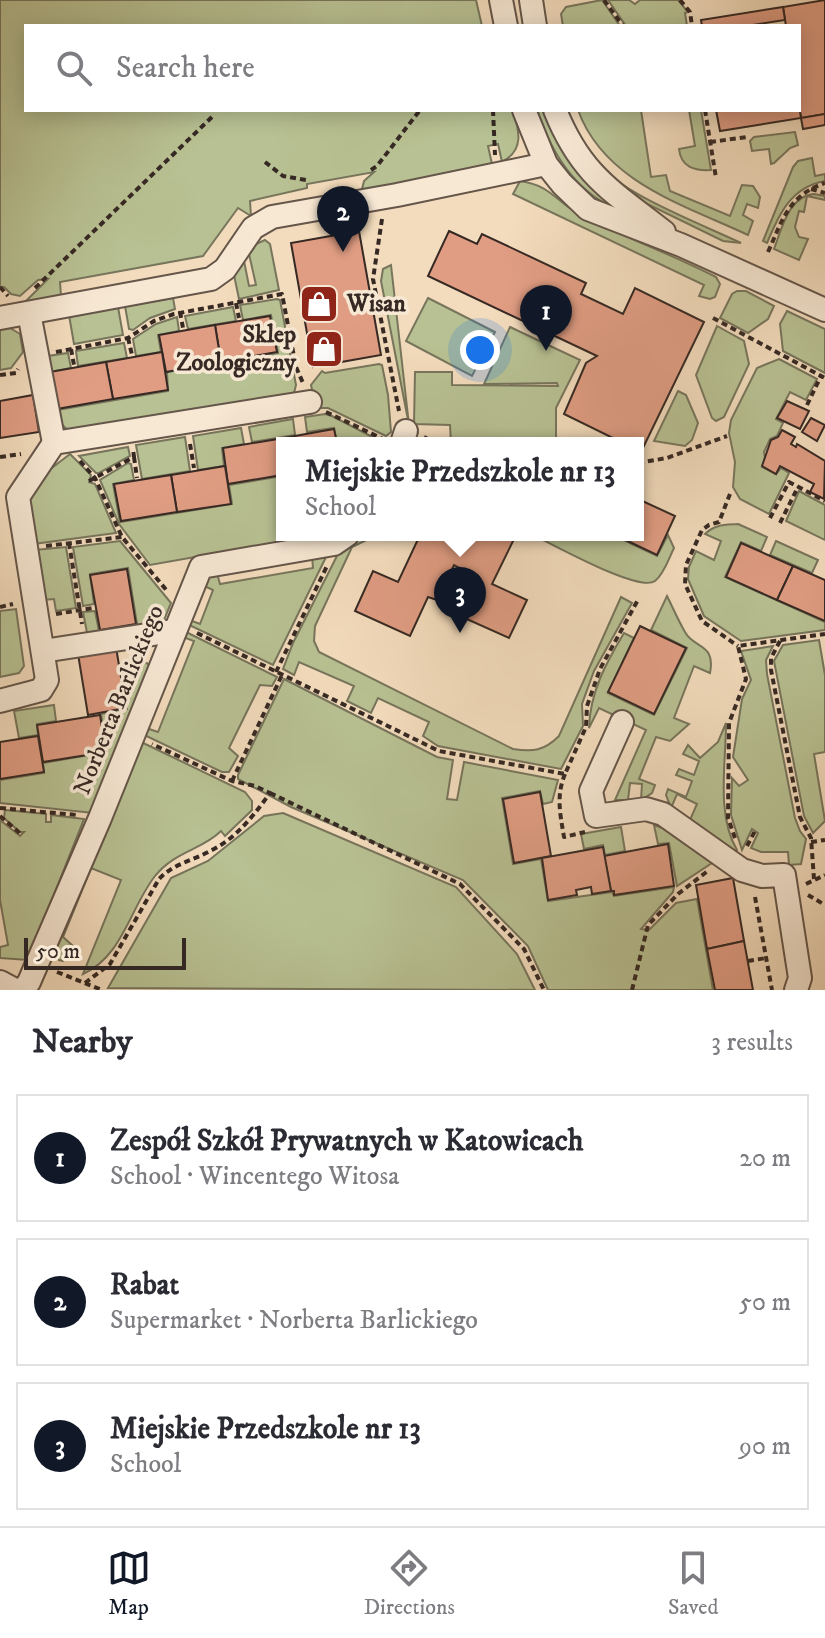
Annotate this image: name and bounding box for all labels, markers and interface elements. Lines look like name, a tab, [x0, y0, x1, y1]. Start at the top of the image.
search box	[24, 24, 801, 112]
icon: search	[52, 46, 96, 90]
text: Search here	[116, 50, 255, 87]
pin: 2	[317, 186, 369, 252]
shop icon: Wisan	[298, 283, 340, 325]
pin: 1	[520, 285, 572, 351]
place label: Wisan	[346, 289, 406, 319]
place label: Sklep Zoologiczny	[176, 320, 297, 378]
shop icon: Sklep Zoologiczny	[303, 328, 345, 370]
your location	[460, 330, 500, 370]
popup	[276, 437, 644, 541]
text: Miejskie Przedszkole nr 13	[305, 454, 615, 491]
text: School	[305, 491, 376, 524]
pin: 3	[434, 567, 486, 633]
street label: Norberta Barlickiego	[67, 601, 171, 799]
scale bar	[24, 934, 186, 970]
text: 50 m	[36, 938, 80, 965]
text: Nearby	[32, 1021, 133, 1063]
text: 3 results	[711, 1026, 793, 1059]
text: Zespół Szkół Prywatnych w Katowicach	[110, 1123, 583, 1160]
text: 1	[55, 1142, 65, 1175]
text: 20 m	[739, 1142, 791, 1175]
text: School · Wincentego Witosa	[110, 1160, 399, 1193]
text: Rabat	[110, 1267, 179, 1304]
text: 2	[54, 1286, 66, 1319]
text: 50 m	[739, 1286, 791, 1319]
text: Supermarket · Norberta Barlickiego	[110, 1304, 478, 1337]
text: Miejskie Przedszkole nr 13	[110, 1411, 421, 1448]
text: 3	[55, 1430, 65, 1463]
text: 90 m	[739, 1430, 791, 1463]
text: School	[110, 1448, 181, 1481]
tab: Map	[107, 1546, 151, 1621]
tab: Directions	[364, 1546, 455, 1621]
tab: Saved	[668, 1546, 718, 1621]

